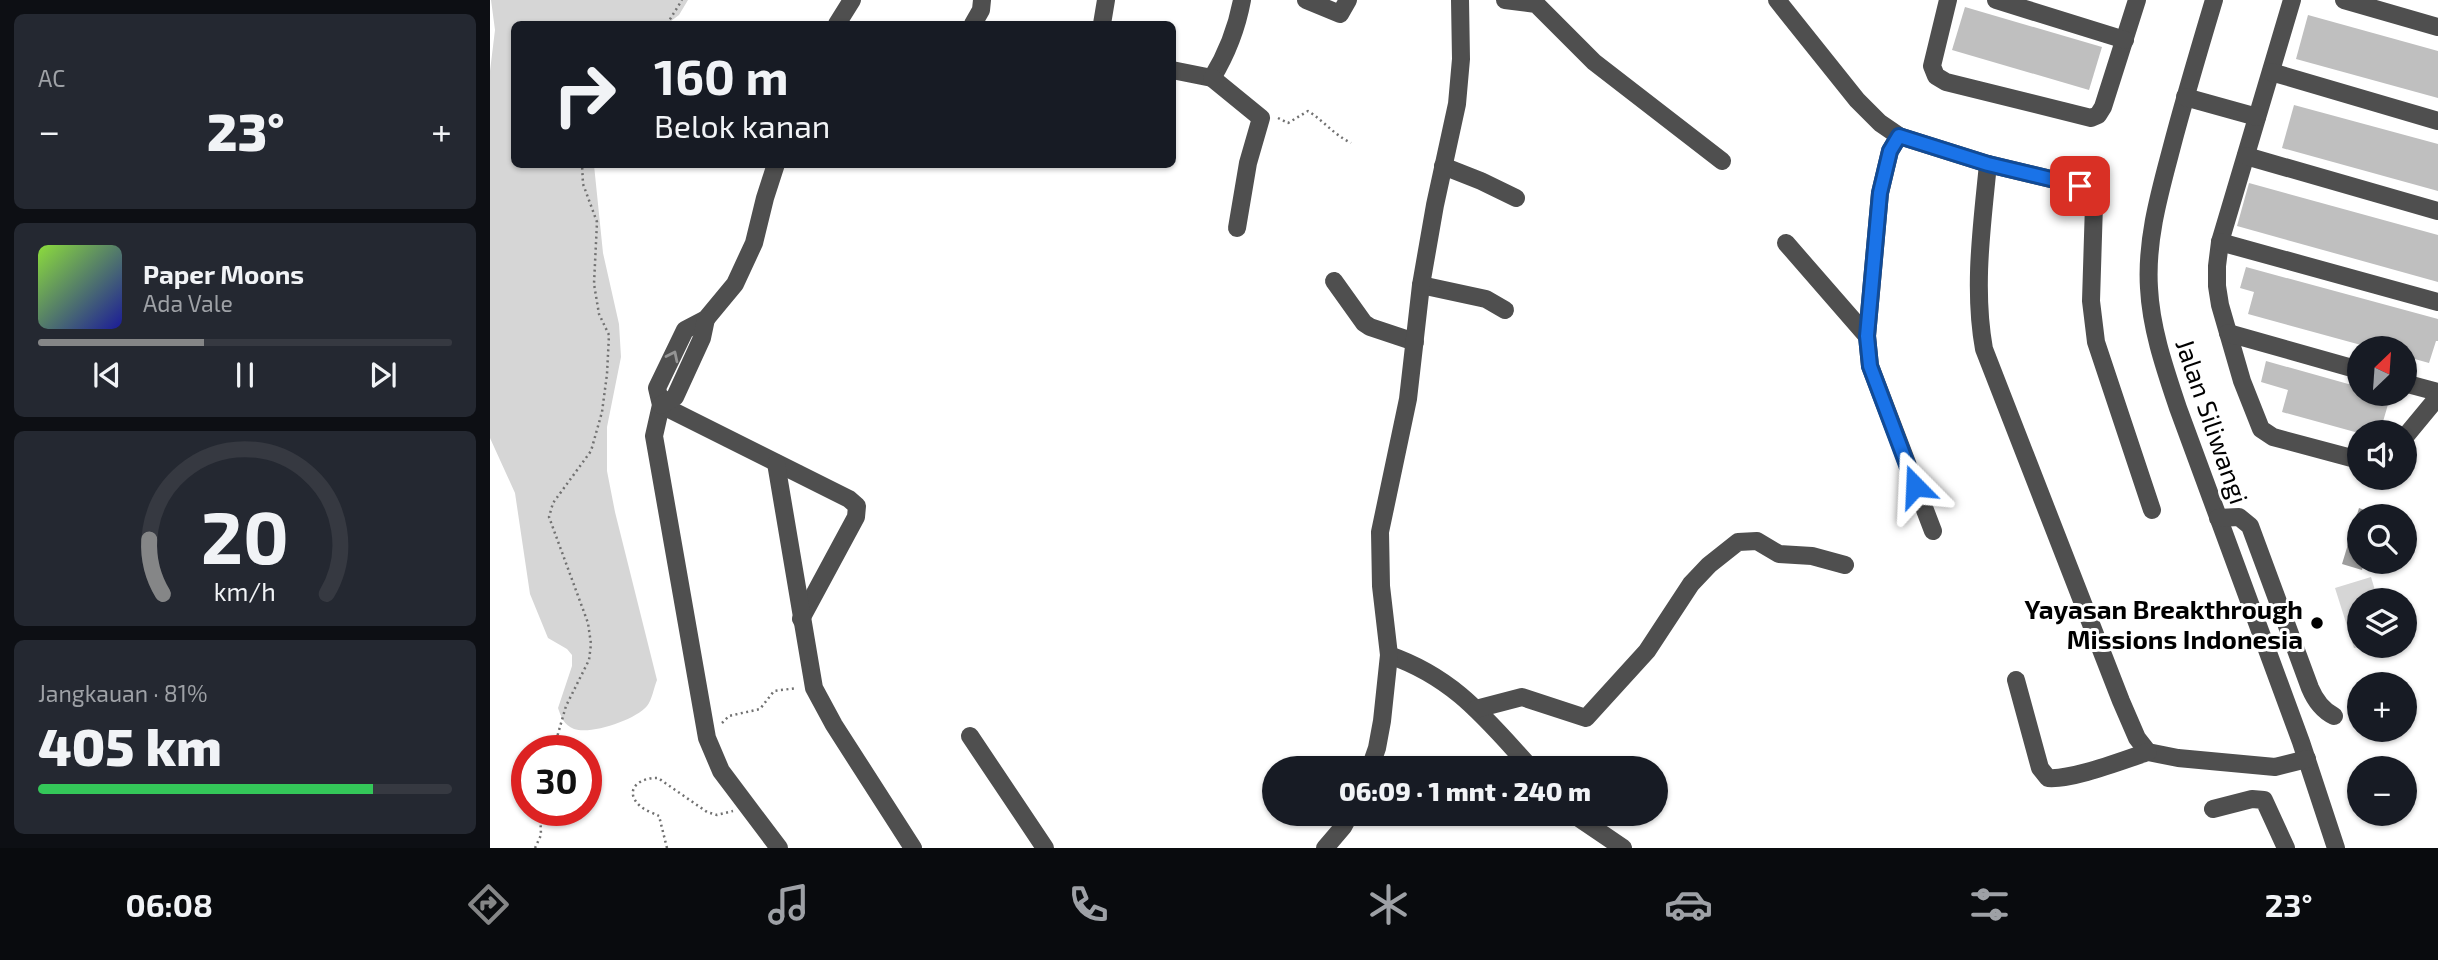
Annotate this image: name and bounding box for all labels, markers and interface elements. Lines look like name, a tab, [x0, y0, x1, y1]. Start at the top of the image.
text: 160 m	[654, 46, 789, 105]
icon: right	[539, 49, 630, 140]
text: AC	[38, 64, 65, 92]
text: 23°	[207, 99, 285, 161]
text: Belok kanan	[654, 106, 830, 144]
text: −	[38, 107, 60, 153]
text: +	[431, 107, 452, 153]
pin	[2050, 156, 2110, 216]
icon: arrive	[2061, 167, 2099, 205]
text: Paper Moons	[143, 258, 304, 289]
text: Ada Vale	[143, 289, 233, 317]
street label: Jalan Siliwangi	[2170, 334, 2256, 508]
north arrow	[2347, 336, 2417, 406]
map controls	[2347, 336, 2417, 826]
one-way arrow	[664, 351, 678, 363]
icon: previous	[88, 356, 126, 394]
icon: pause	[226, 356, 264, 394]
icon: next	[364, 356, 402, 394]
button: sound	[2347, 420, 2417, 490]
position arrow	[1878, 449, 1952, 523]
text: 20	[201, 492, 289, 580]
button: search	[2347, 504, 2417, 574]
text: km/h	[214, 576, 276, 606]
button: layers	[2347, 588, 2417, 658]
place label: Yayasan Breakthrough Missions Indonesia	[2025, 593, 2303, 654]
marker: Yayasan Breakthrough Missions Indonesia	[2309, 615, 2325, 631]
button: +	[2347, 672, 2417, 742]
text: Jangkauan · 81%	[38, 679, 207, 707]
text: 405 km	[38, 714, 222, 776]
speed limit sign: 30	[511, 735, 602, 826]
button: −	[2347, 756, 2417, 826]
text: 06:09 · 1 mnt · 240 m	[1339, 775, 1591, 806]
icon: directions	[464, 880, 513, 929]
icon: music	[764, 880, 813, 929]
icon: phone	[1064, 880, 1113, 929]
icon: climate	[1364, 880, 1413, 929]
icon: car	[1664, 880, 1713, 929]
icon: filters	[1965, 880, 2014, 929]
text: 06:08	[126, 885, 213, 923]
text: 23°	[2265, 885, 2312, 923]

